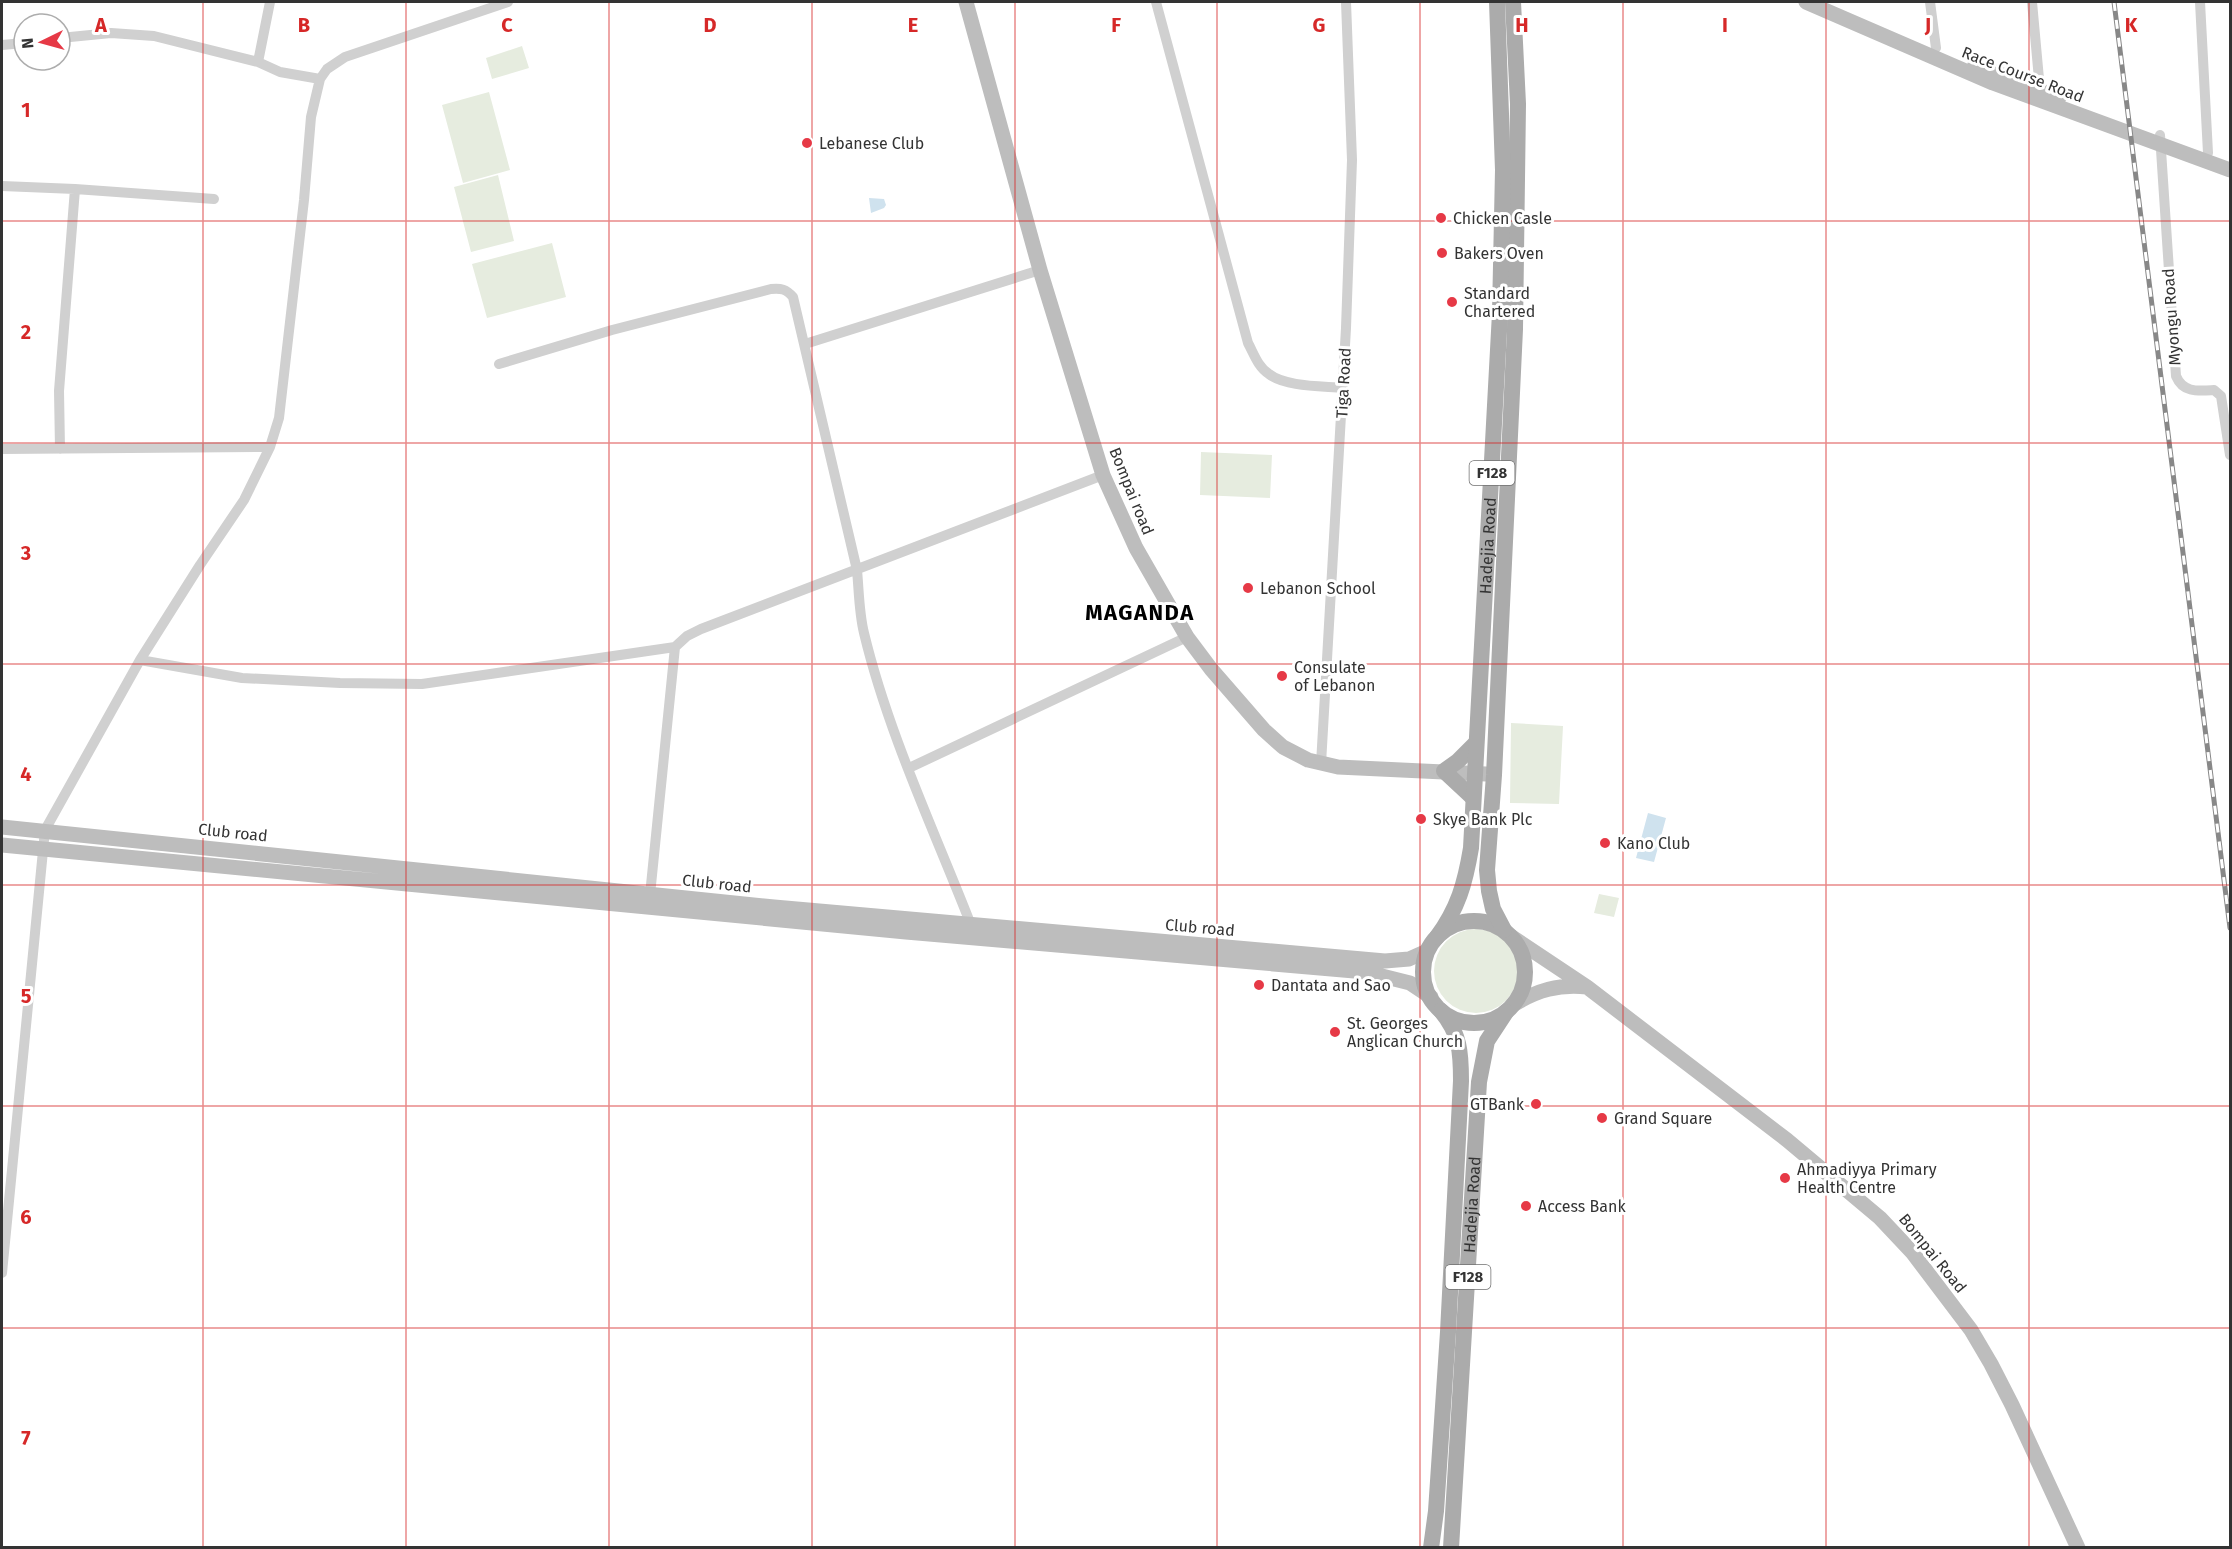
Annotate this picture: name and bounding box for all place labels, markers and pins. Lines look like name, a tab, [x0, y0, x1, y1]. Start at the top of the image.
place label: Lebanese Club	[819, 134, 924, 153]
marker: Lebanese Club	[800, 136, 814, 150]
place label: Chicken Casle	[1453, 209, 1552, 228]
marker: Chicken Casle	[1434, 211, 1448, 225]
place label: Bakers Oven	[1454, 244, 1544, 263]
marker: Bakers Oven	[1435, 246, 1449, 260]
place label: Standard Chartered	[1464, 284, 1535, 321]
marker: Standard Chartered	[1445, 295, 1459, 309]
place label: Lebanon School	[1260, 579, 1376, 598]
marker: Lebanon School	[1241, 581, 1255, 595]
place label: Consulate of Lebanon	[1294, 658, 1375, 695]
marker: Consulate of Lebanon	[1275, 669, 1289, 683]
place label: Skye Bank Plc	[1433, 810, 1533, 829]
marker: Skye Bank Plc	[1414, 812, 1428, 826]
place label: Kano Club	[1617, 834, 1690, 853]
marker: Kano Club	[1598, 836, 1612, 850]
place label: Dantata and Sao	[1271, 976, 1391, 995]
marker: Dantata and Sao	[1252, 978, 1266, 992]
place label: St. Georges Anglican Church	[1347, 1014, 1463, 1051]
marker: St. Georges Anglican Church	[1328, 1025, 1342, 1039]
place label: GTBank	[1470, 1095, 1525, 1114]
marker: GTBank	[1529, 1097, 1543, 1111]
place label: Grand Square	[1614, 1109, 1712, 1128]
marker: Grand Square	[1595, 1111, 1609, 1125]
place label: Ahmadiyya Primary Health Centre	[1797, 1160, 1937, 1197]
marker: Ahmadiyya Primary Health Centre	[1778, 1171, 1792, 1185]
place label: Access Bank	[1538, 1197, 1626, 1216]
marker: Access Bank	[1519, 1199, 1533, 1213]

